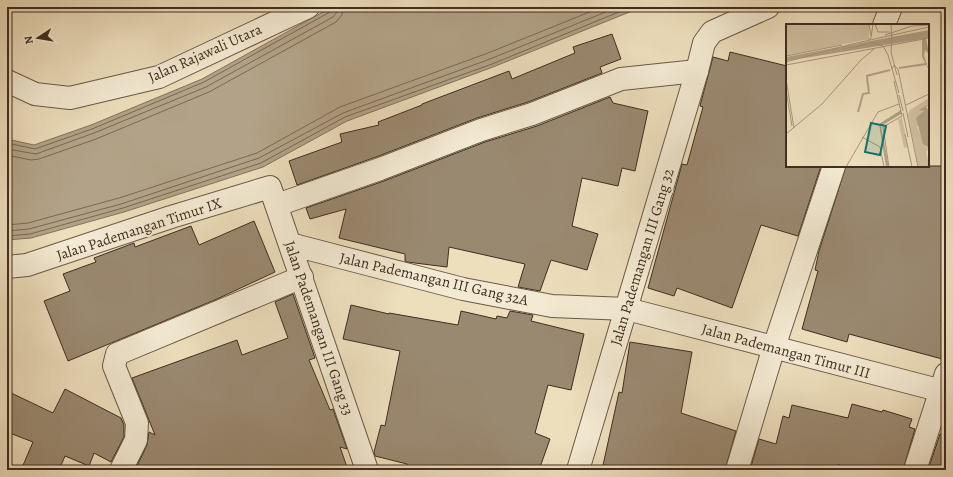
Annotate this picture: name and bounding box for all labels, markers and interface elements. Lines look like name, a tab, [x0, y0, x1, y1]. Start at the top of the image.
north arrow	[18, 18, 58, 58]
street label: Jalan Rajawali Utara	[145, 19, 265, 87]
inset map	[786, 24, 929, 167]
text: N	[21, 34, 37, 45]
street label: Jalan Pademangan III Gang 32	[605, 166, 679, 348]
street label: Jalan Pademangan Timur IX	[54, 193, 224, 265]
street label: Jalan Pademangan III Gang 33	[280, 238, 358, 418]
street label: Jalan Pademangan III Gang 32A	[338, 248, 531, 311]
street label: Jalan Pademangan Timur III	[700, 319, 872, 383]

